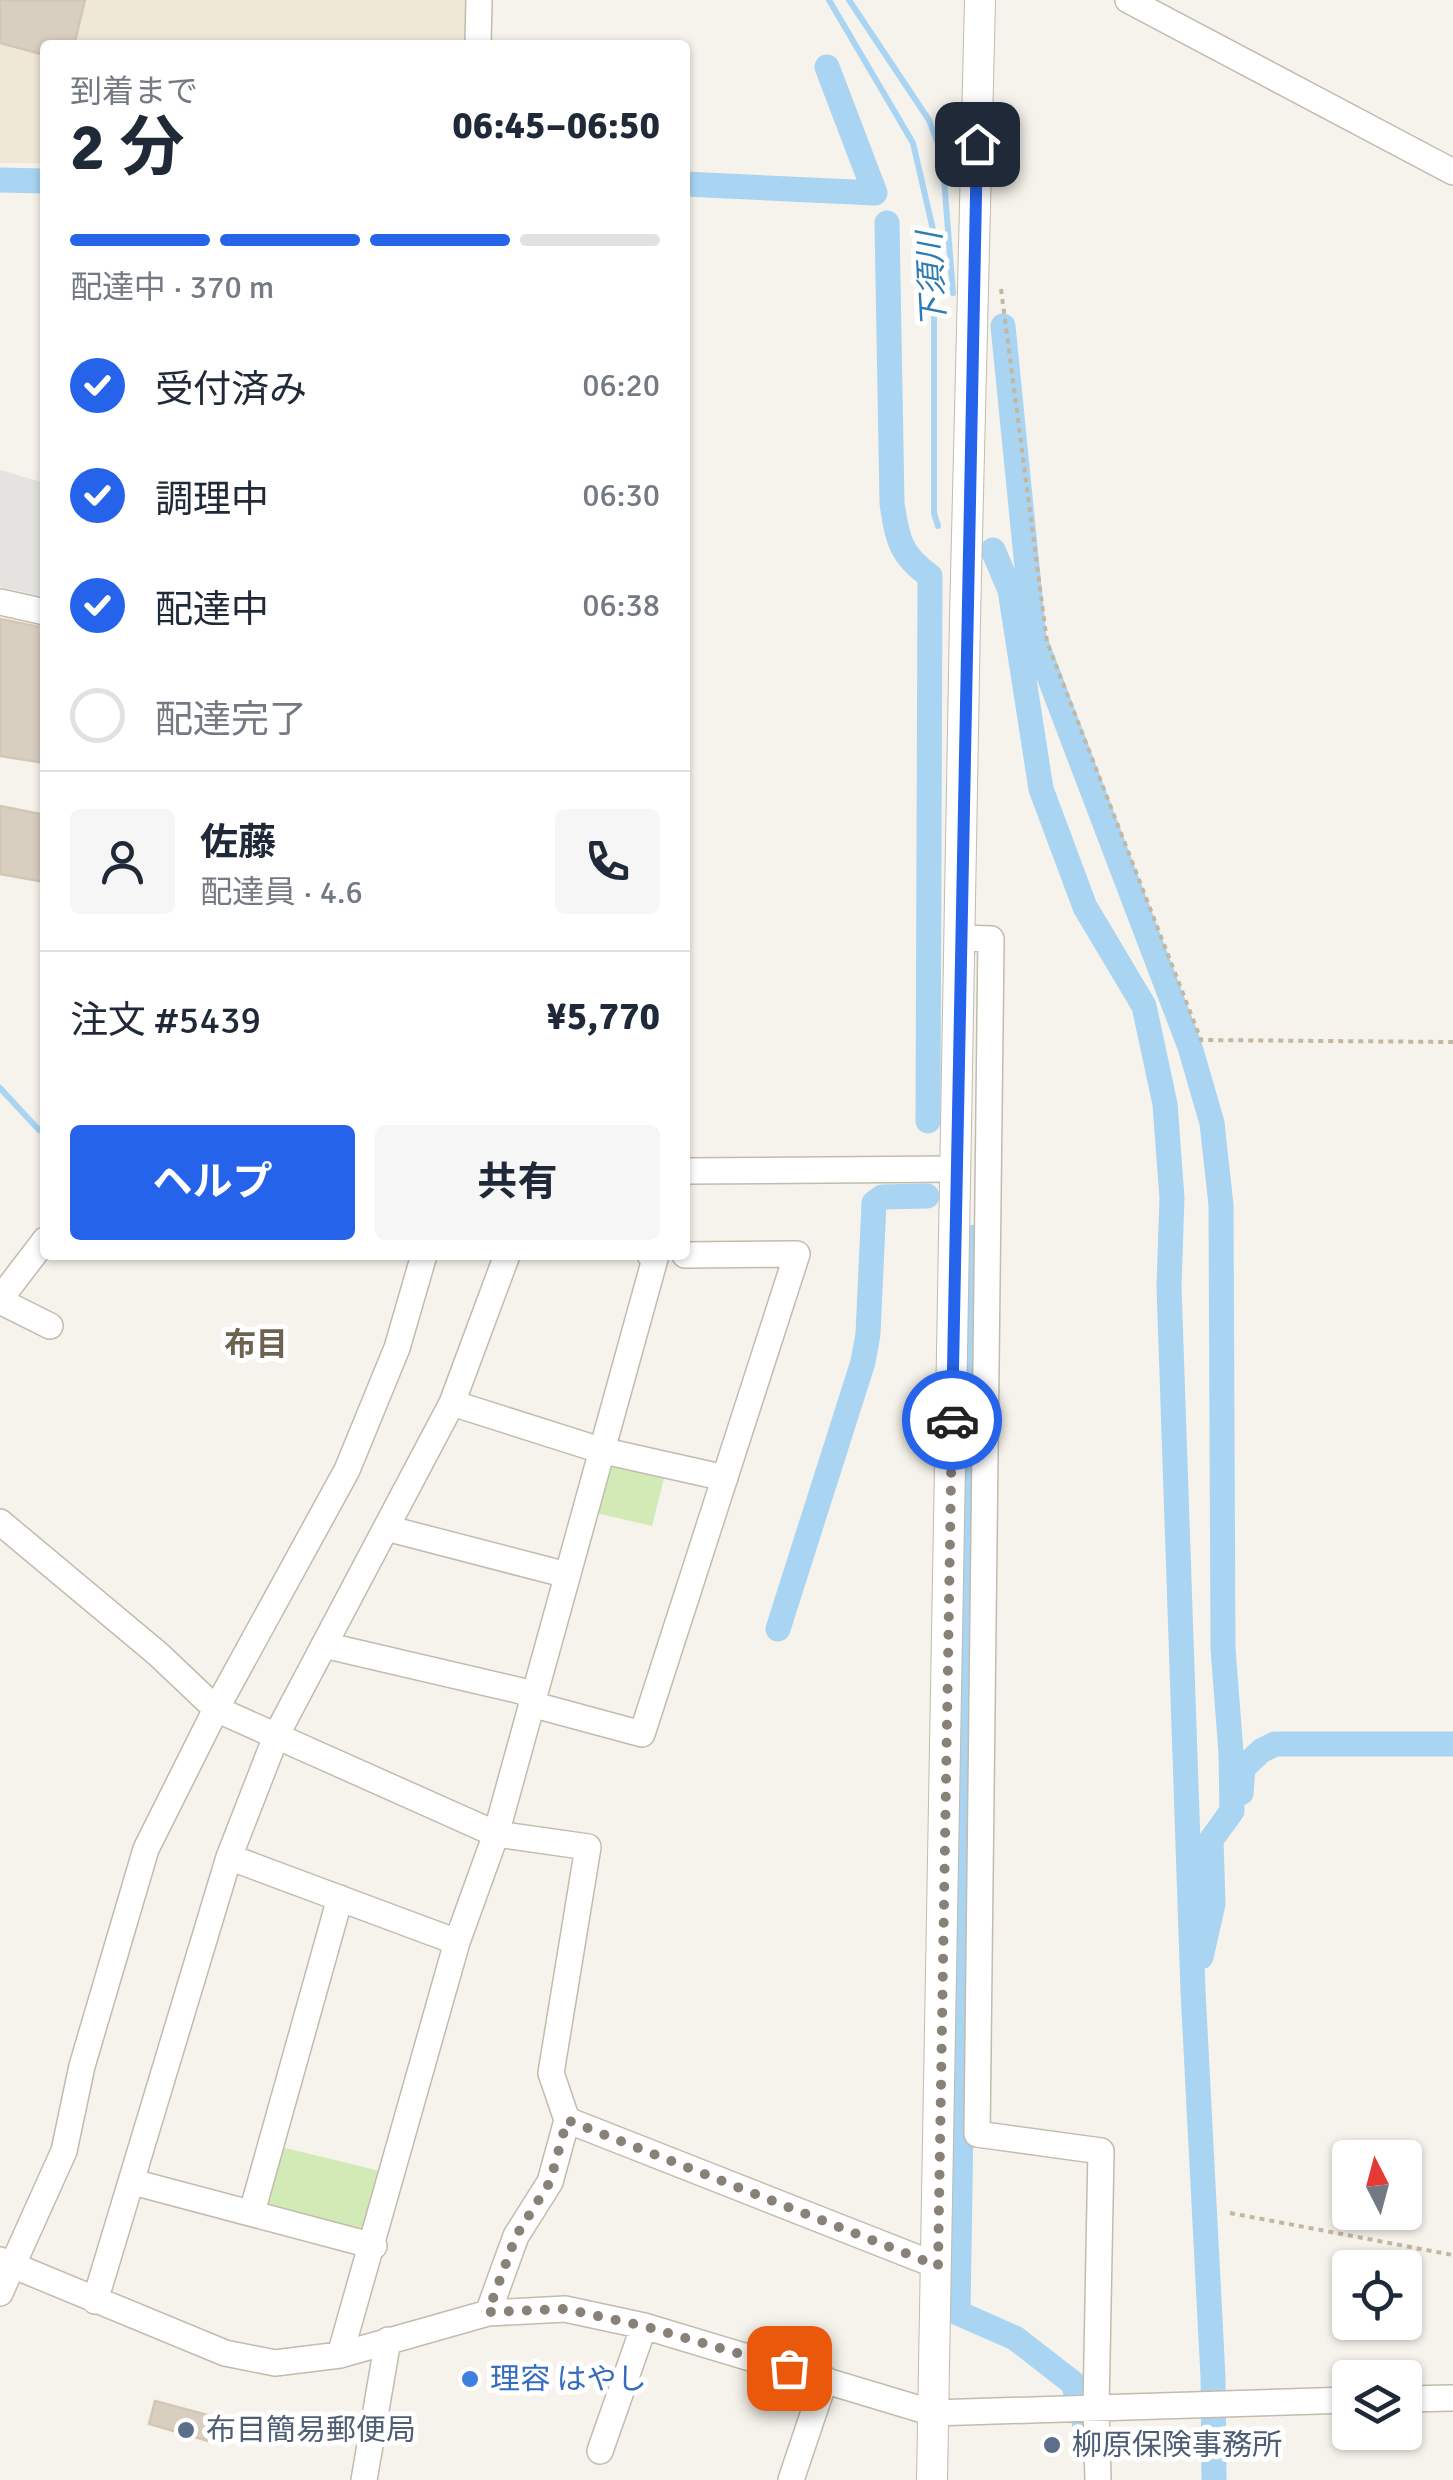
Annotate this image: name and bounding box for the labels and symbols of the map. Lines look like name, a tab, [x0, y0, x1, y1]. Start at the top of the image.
pin	[935, 102, 1020, 187]
water label: 下須川	[910, 228, 954, 329]
district label: 布目	[224, 1325, 288, 1364]
courier	[902, 1370, 1002, 1470]
north arrow	[1332, 2140, 1422, 2230]
pin	[747, 2326, 832, 2411]
place label: 理容 はやし	[490, 2361, 647, 2398]
marker: 理容 はやし	[459, 2368, 481, 2390]
place label: 布目簡易郵便局	[206, 2412, 416, 2449]
marker: 布目簡易郵便局	[175, 2419, 197, 2441]
place label: 柳原保険事務所	[1072, 2427, 1282, 2464]
marker: 柳原保険事務所	[1041, 2434, 1063, 2456]

